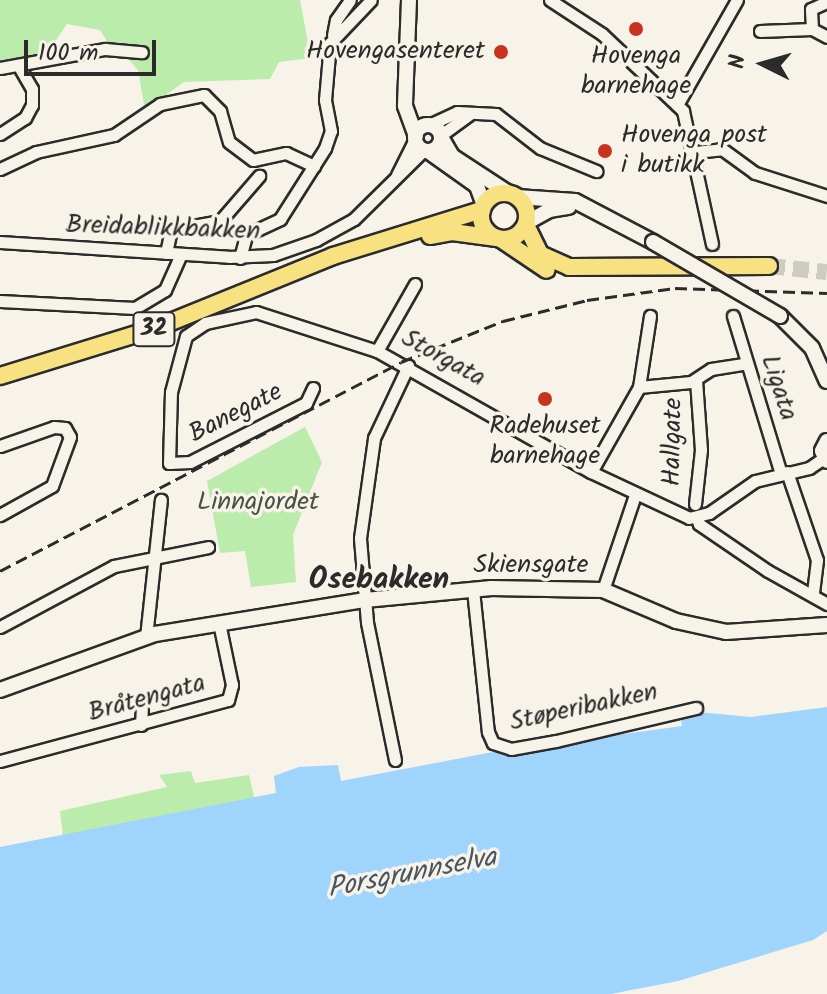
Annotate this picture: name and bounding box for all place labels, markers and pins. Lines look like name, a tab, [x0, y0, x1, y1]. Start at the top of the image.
marker: Hovenga barnehage	[627, 20, 645, 38]
place label: Hovengasenteret	[306, 36, 485, 68]
place label: Hovenga barnehage	[581, 41, 691, 102]
marker: Hovengasenteret	[492, 43, 510, 61]
place label: Hovenga post i butikk	[621, 120, 767, 182]
marker: Hovenga post i butikk	[596, 142, 614, 160]
marker: Radehuset barnehage	[536, 390, 554, 408]
place label: Radehuset barnehage	[489, 411, 601, 472]

